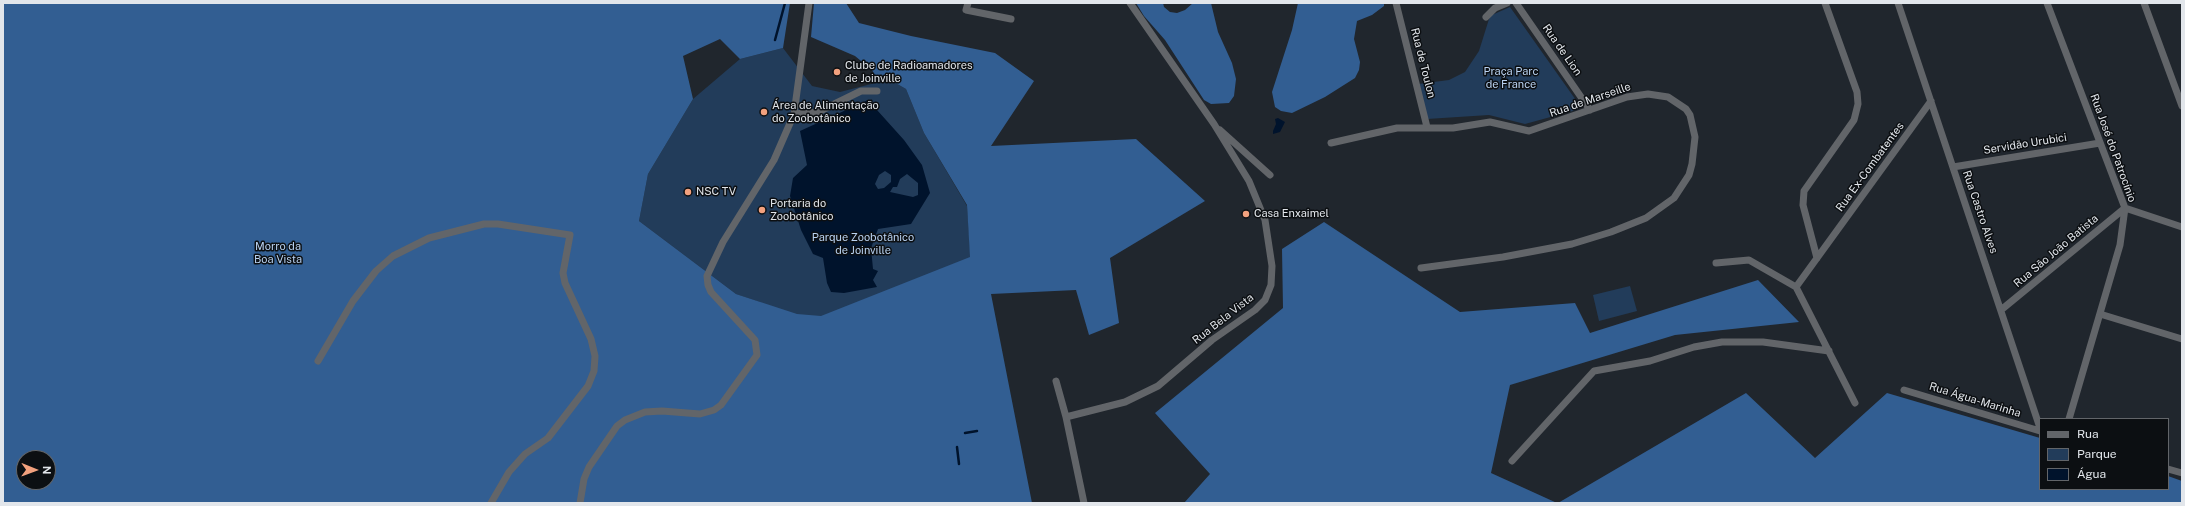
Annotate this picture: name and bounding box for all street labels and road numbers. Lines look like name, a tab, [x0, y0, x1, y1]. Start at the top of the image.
street label: Rua de Lion	[1540, 22, 1584, 78]
street label: Rua de Toulon	[1408, 26, 1438, 100]
street label: Rua de Marseille	[1548, 80, 1632, 120]
street label: Rua José do Patrocínio	[2087, 92, 2139, 204]
street label: Rua Ex-Combatentes	[1833, 120, 1907, 214]
street label: Servidão Urubici	[1982, 131, 2068, 157]
street label: Rua Castro Alves	[1960, 169, 2000, 255]
street label: Rua São João Batista	[2011, 212, 2101, 290]
street label: Rua Bela Vista	[1190, 291, 1256, 347]
street label: Rua Água-Marinha	[1928, 380, 2022, 420]

